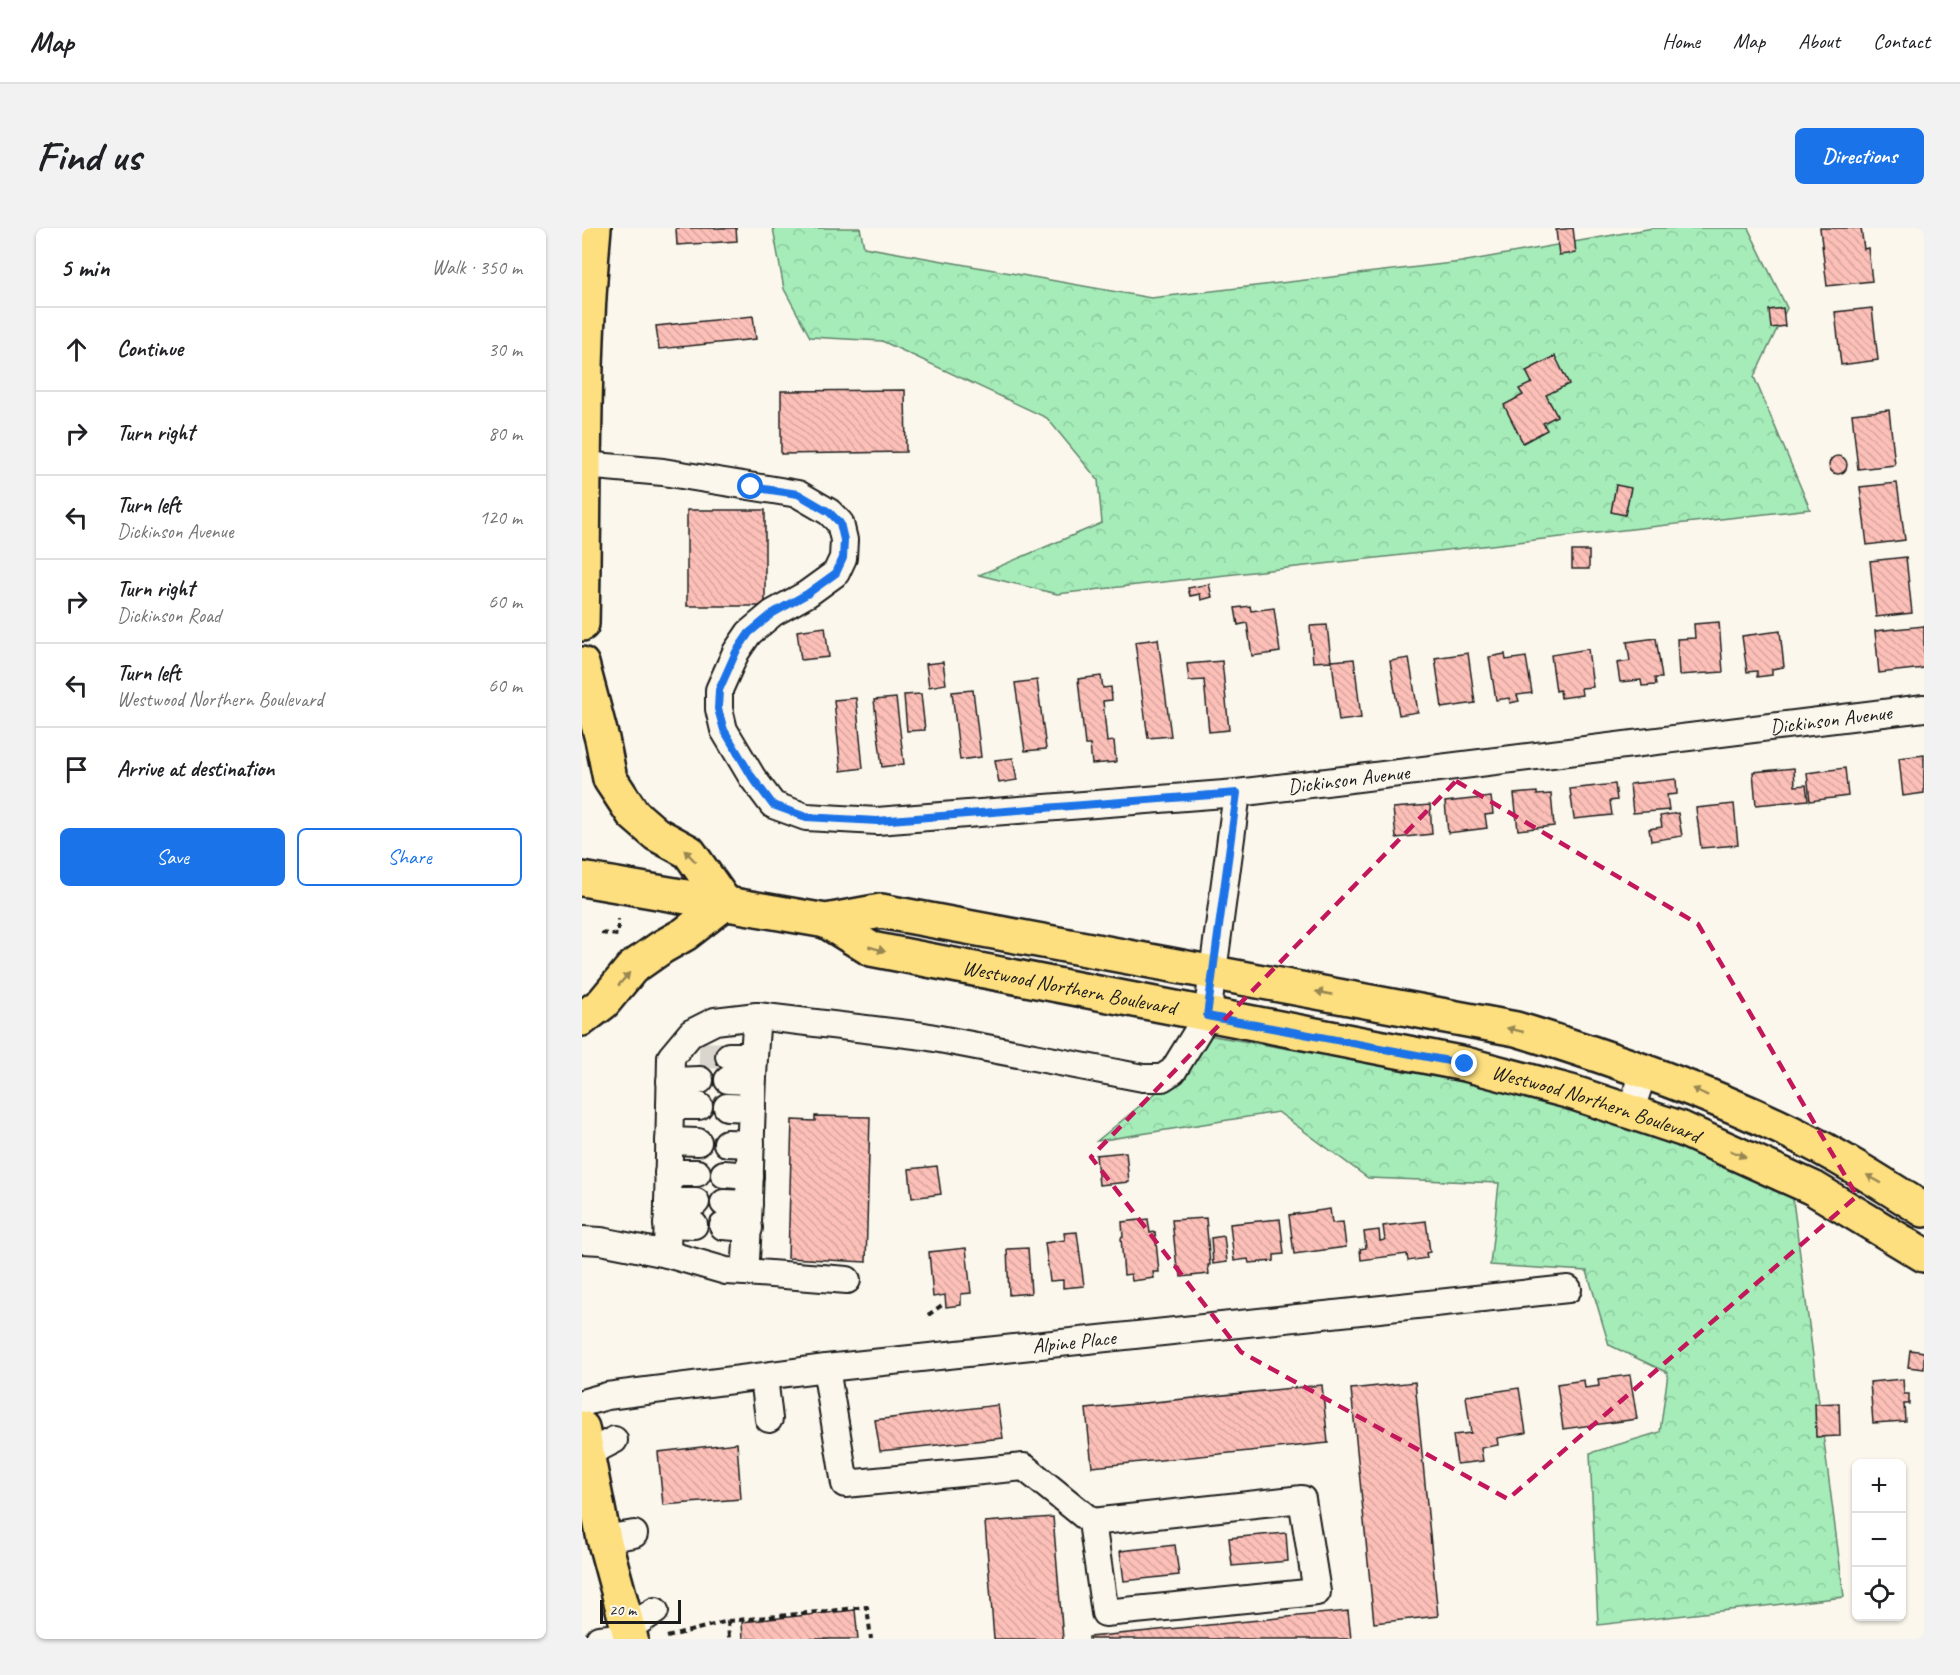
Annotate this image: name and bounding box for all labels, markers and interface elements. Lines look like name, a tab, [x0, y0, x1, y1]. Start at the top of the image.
text: Map	[30, 24, 73, 59]
text: Home	[1662, 28, 1700, 54]
text: Map	[1733, 28, 1765, 54]
text: About	[1798, 28, 1840, 54]
text: Contact	[1873, 28, 1930, 54]
button: Directions	[1795, 128, 1924, 184]
text: Find us	[36, 130, 141, 183]
text: 5 min	[60, 251, 109, 284]
text: Walk · 350 m	[432, 255, 522, 280]
icon: ahead	[60, 333, 93, 366]
text: Continue	[117, 335, 183, 363]
text: 30 m	[488, 337, 522, 362]
icon: right	[60, 417, 93, 450]
text: Turn right	[117, 419, 194, 447]
text: 80 m	[488, 421, 522, 446]
route start	[737, 473, 763, 499]
text: Turn left	[117, 491, 181, 519]
icon: left	[60, 501, 93, 534]
text: 120 m	[479, 505, 522, 530]
text: Dickinson Avenue	[117, 519, 234, 544]
text: Turn right	[117, 575, 194, 603]
icon: right	[60, 585, 93, 618]
text: 60 m	[488, 589, 522, 614]
text: Dickinson Road	[117, 603, 221, 628]
text: Turn left	[117, 659, 181, 687]
icon: left	[60, 669, 93, 702]
text: 60 m	[488, 673, 522, 698]
text: Westwood Northern Boulevard	[117, 687, 323, 712]
street label: Dickinson Avenue	[1768, 699, 1894, 740]
icon: arrive	[60, 753, 93, 786]
text: Arrive at destination	[117, 755, 274, 783]
street label: Dickinson Avenue	[1286, 759, 1412, 800]
button: Save	[60, 828, 285, 886]
button: Share	[297, 828, 522, 886]
one-way arrow	[683, 849, 697, 864]
one-way arrow	[868, 945, 886, 954]
street label: Westwood Northern Boulevard	[960, 954, 1182, 1021]
one-way arrow	[617, 971, 630, 986]
one-way arrow	[1314, 988, 1333, 997]
one-way arrow	[1506, 1024, 1524, 1034]
route end	[1451, 1050, 1477, 1076]
street label: Westwood Northern Boulevard	[1489, 1059, 1708, 1150]
one-way arrow	[1691, 1088, 1708, 1097]
one-way arrow	[1730, 1149, 1748, 1159]
one-way arrow	[1865, 1174, 1882, 1184]
street label: Alpine Place	[1031, 1324, 1119, 1359]
map controls	[1852, 1459, 1906, 1621]
button: +	[1852, 1459, 1906, 1513]
button: −	[1852, 1513, 1906, 1567]
button: locate	[1852, 1567, 1906, 1621]
scale bar	[600, 1597, 681, 1624]
text: 20 m	[609, 1600, 636, 1620]

